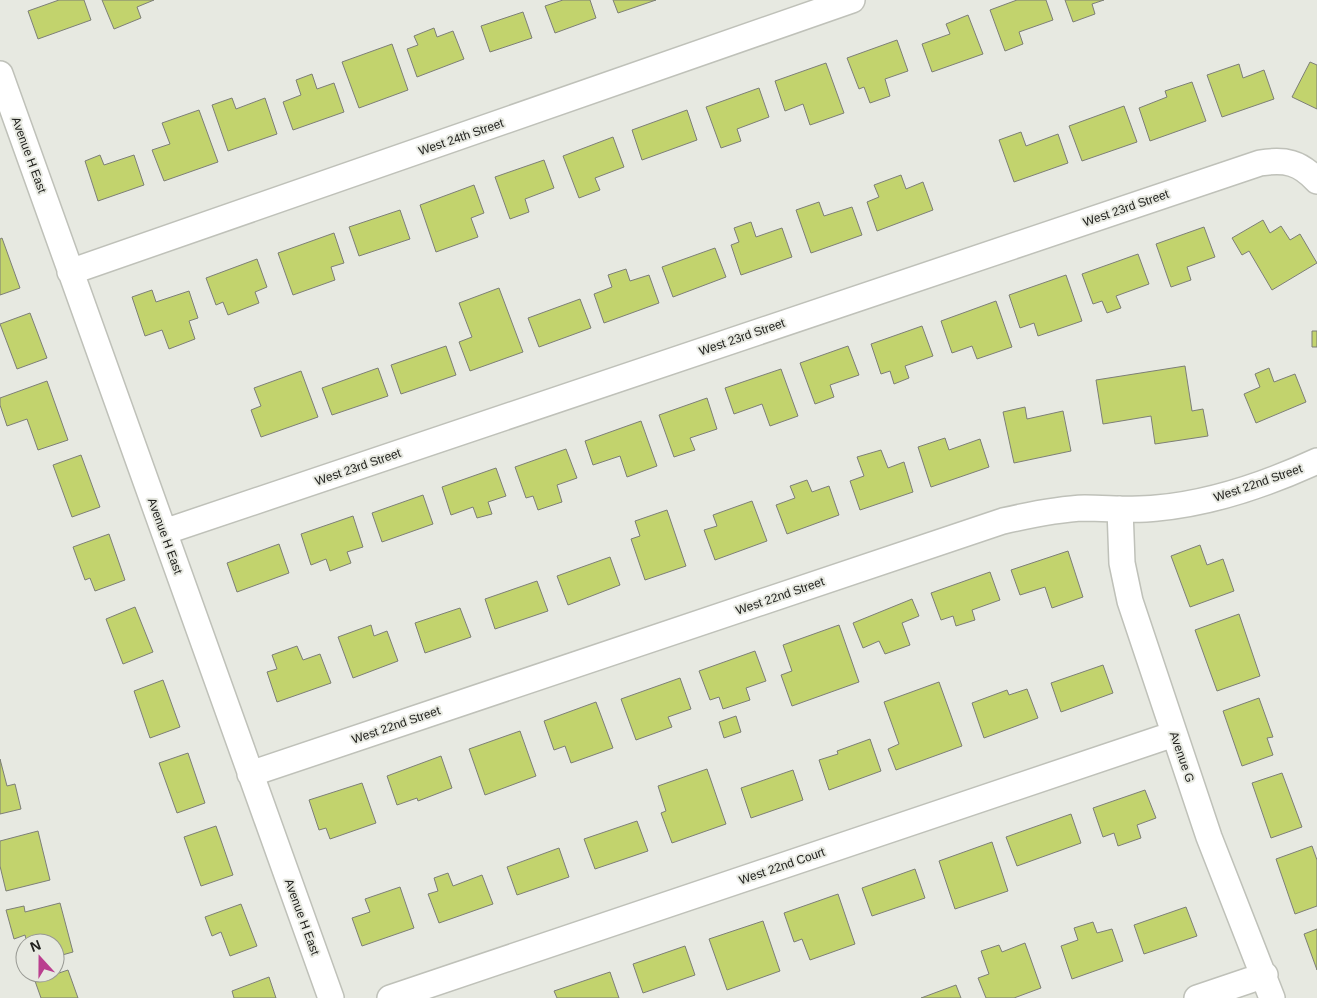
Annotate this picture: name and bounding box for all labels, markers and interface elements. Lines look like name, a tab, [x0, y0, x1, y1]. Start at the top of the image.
street label: Avenue H East	[9, 115, 49, 196]
street label: West 24th Street	[417, 116, 506, 158]
street label: West 23rd Street	[1081, 187, 1171, 229]
street label: West 23rd Street	[697, 316, 787, 358]
street label: West 23rd Street	[313, 446, 403, 488]
street label: West 22nd Street	[1212, 461, 1305, 505]
street label: Avenue H East	[145, 496, 185, 577]
street label: West 22nd Street	[734, 574, 827, 618]
street label: West 22nd Street	[350, 703, 443, 747]
street label: Avenue G	[1167, 730, 1197, 784]
street label: West 22nd Court	[737, 845, 827, 887]
street label: Avenue H East	[282, 877, 322, 958]
north arrow	[15, 933, 65, 983]
text: N	[28, 937, 43, 955]

